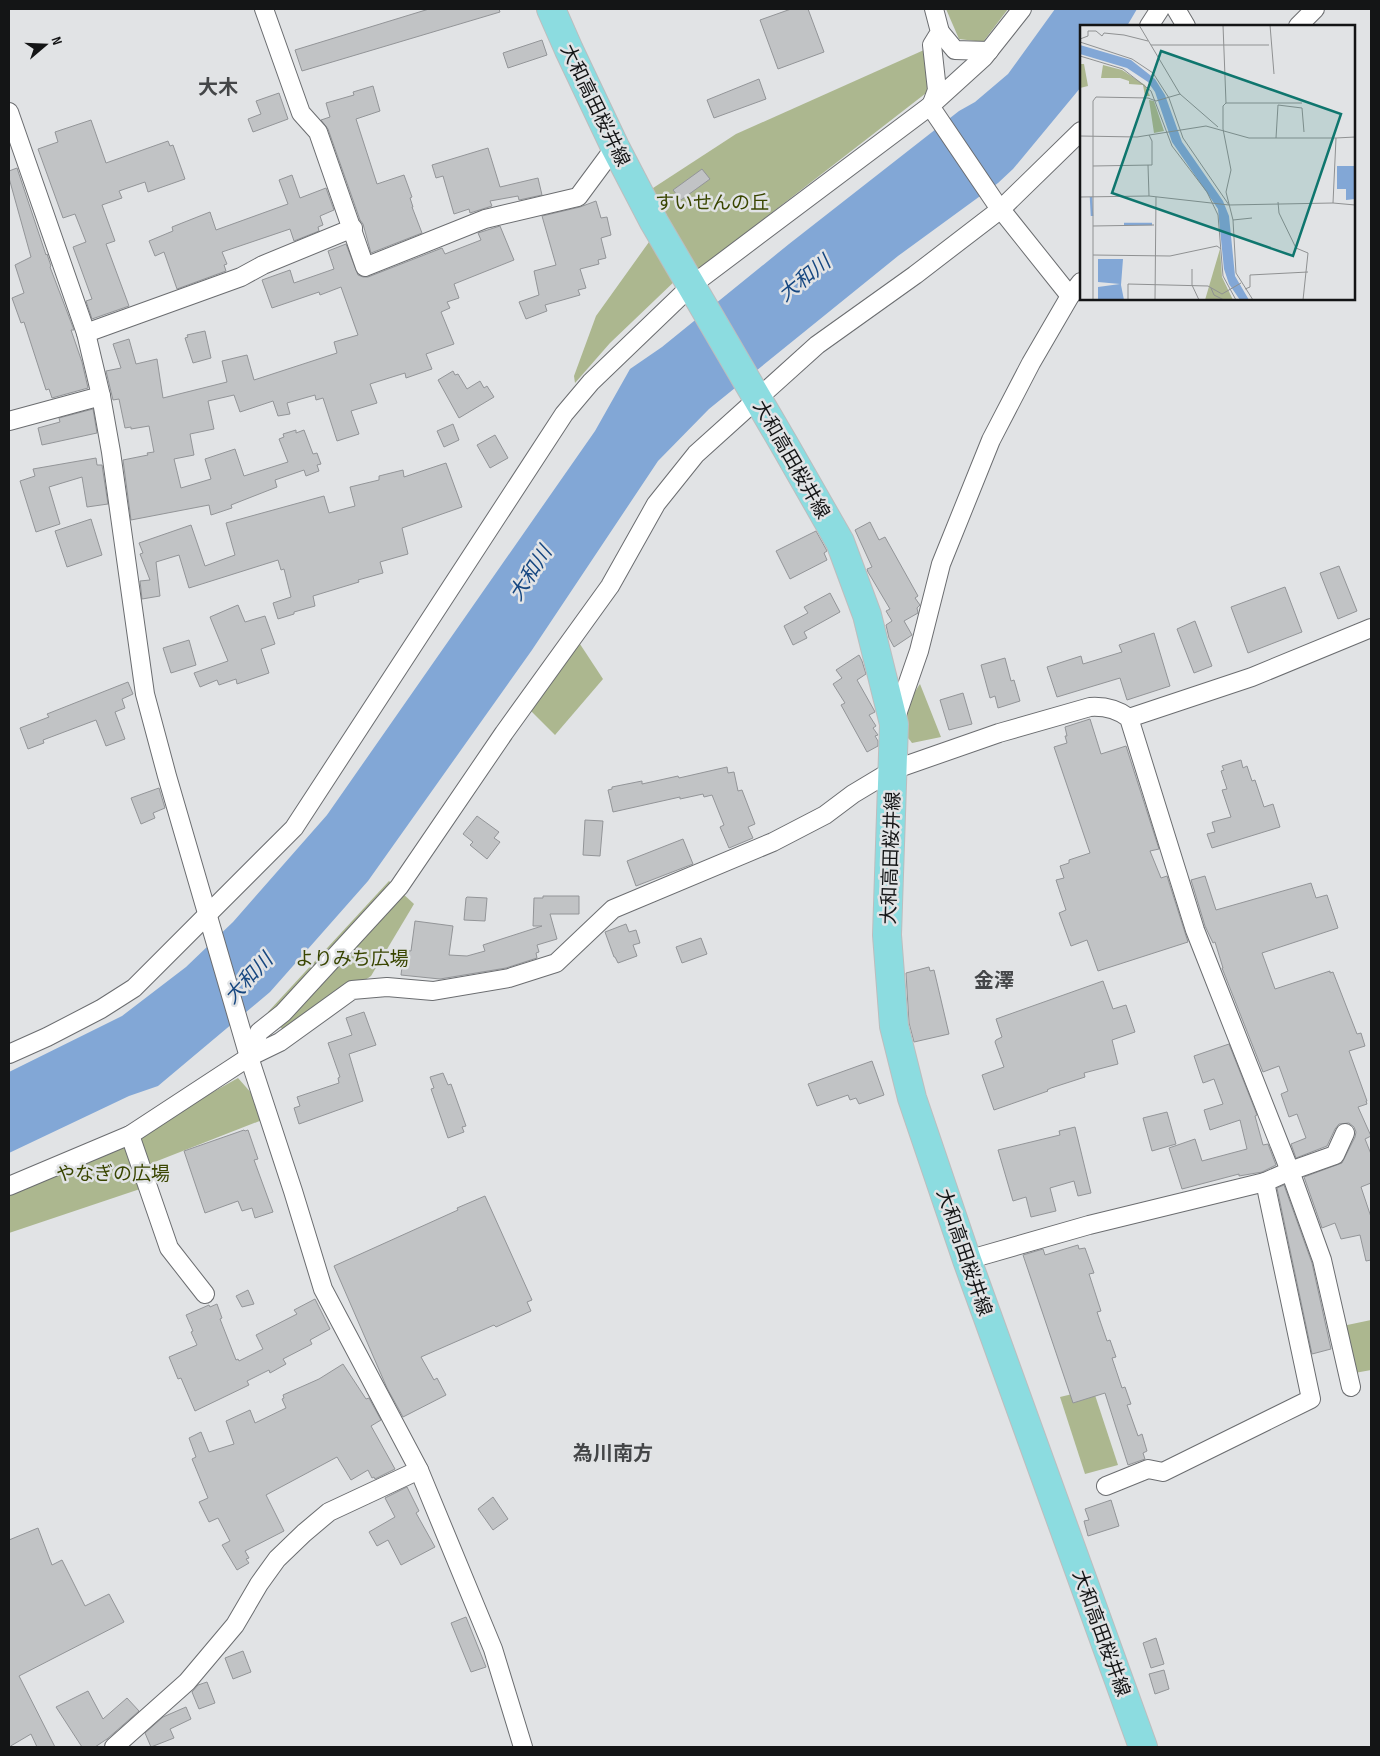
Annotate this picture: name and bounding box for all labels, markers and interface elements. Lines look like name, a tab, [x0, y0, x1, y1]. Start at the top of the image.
north arrow	[20, 20, 70, 70]
inset map	[1080, 25, 1355, 300]
text: N	[48, 35, 66, 47]
street label: 大和高田桜井線	[555, 41, 634, 170]
district label: 大木	[198, 76, 238, 100]
park label: すいせんの丘	[655, 192, 769, 215]
water label: 大和川	[774, 249, 837, 307]
street label: 大和高田桜井線	[747, 396, 834, 523]
water label: 大和川	[504, 540, 558, 605]
street label: 大和高田桜井線	[878, 791, 905, 925]
water label: 大和川	[219, 947, 279, 1009]
park label: よりみち広場	[295, 948, 409, 971]
district label: 金澤	[974, 969, 1014, 993]
park label: やなぎの広場	[56, 1163, 170, 1186]
street label: 大和高田桜井線	[931, 1186, 996, 1319]
district label: 為川南方	[573, 1442, 653, 1466]
street label: 大和高田桜井線	[1067, 1567, 1134, 1700]

